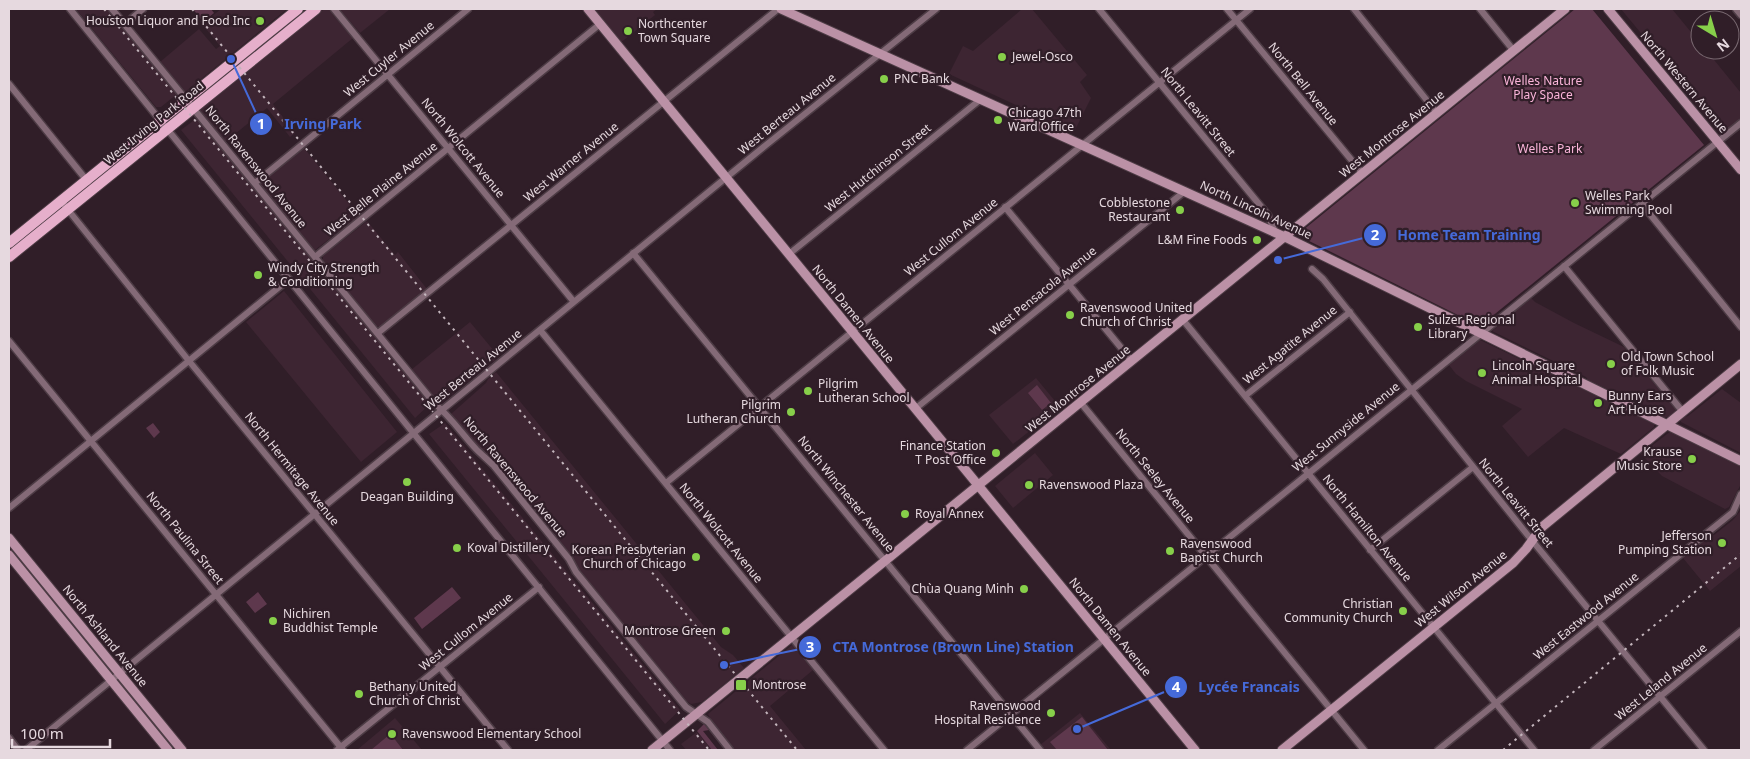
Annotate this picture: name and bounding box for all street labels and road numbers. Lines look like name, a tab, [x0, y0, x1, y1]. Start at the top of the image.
street label: West Cuyler Avenue	[340, 17, 438, 100]
street label: North Western Avenue	[1637, 28, 1731, 136]
street label: North Bell Avenue	[1265, 39, 1342, 129]
street label: North Leavitt Street	[1157, 63, 1240, 160]
street label: West Berteau Avenue	[734, 69, 839, 158]
street label: West Irving Park Road	[100, 77, 207, 168]
street label: West Montrose Avenue	[1336, 86, 1448, 181]
street label: North Wolcott Avenue	[418, 94, 509, 202]
street label: North Ravenswood Avenue	[202, 102, 311, 232]
street label: West Warner Avenue	[520, 118, 622, 205]
street label: West Hutchinson Street	[821, 119, 935, 216]
street label: West Belle Plaine Avenue	[320, 137, 441, 240]
street label: North Lincoln Avenue	[1197, 176, 1315, 243]
street label: West Cullom Avenue	[900, 193, 1001, 280]
street label: West Pensacola Avenue	[986, 242, 1100, 339]
street label: North Damen Avenue	[808, 261, 899, 367]
street label: West Agatite Avenue	[1239, 301, 1340, 388]
street label: West Berteau Avenue	[420, 325, 525, 414]
street label: West Montrose Avenue	[1022, 341, 1134, 436]
street label: West Sunnyside Avenue	[1288, 378, 1403, 475]
street label: North Hermitage Avenue	[241, 408, 344, 529]
street label: North Ravenswood Avenue	[460, 413, 571, 541]
street label: North Seeley Avenue	[1112, 425, 1199, 527]
street label: North Winchester Avenue	[794, 432, 899, 556]
street label: North Leavitt Street	[1475, 454, 1558, 551]
street label: North Hamilton Avenue	[1319, 470, 1416, 585]
street label: North Wolcott Avenue	[676, 479, 767, 587]
street label: North Paulina Street	[143, 488, 228, 588]
street label: West Wilson Avenue	[1411, 546, 1510, 631]
street label: West Eastwood Avenue	[1529, 568, 1642, 663]
street label: North Damen Avenue	[1065, 574, 1156, 680]
street label: North Ashland Avenue	[59, 581, 152, 691]
street label: West Cullom Avenue	[415, 588, 516, 675]
street label: West Leland Avenue	[1611, 639, 1710, 724]

